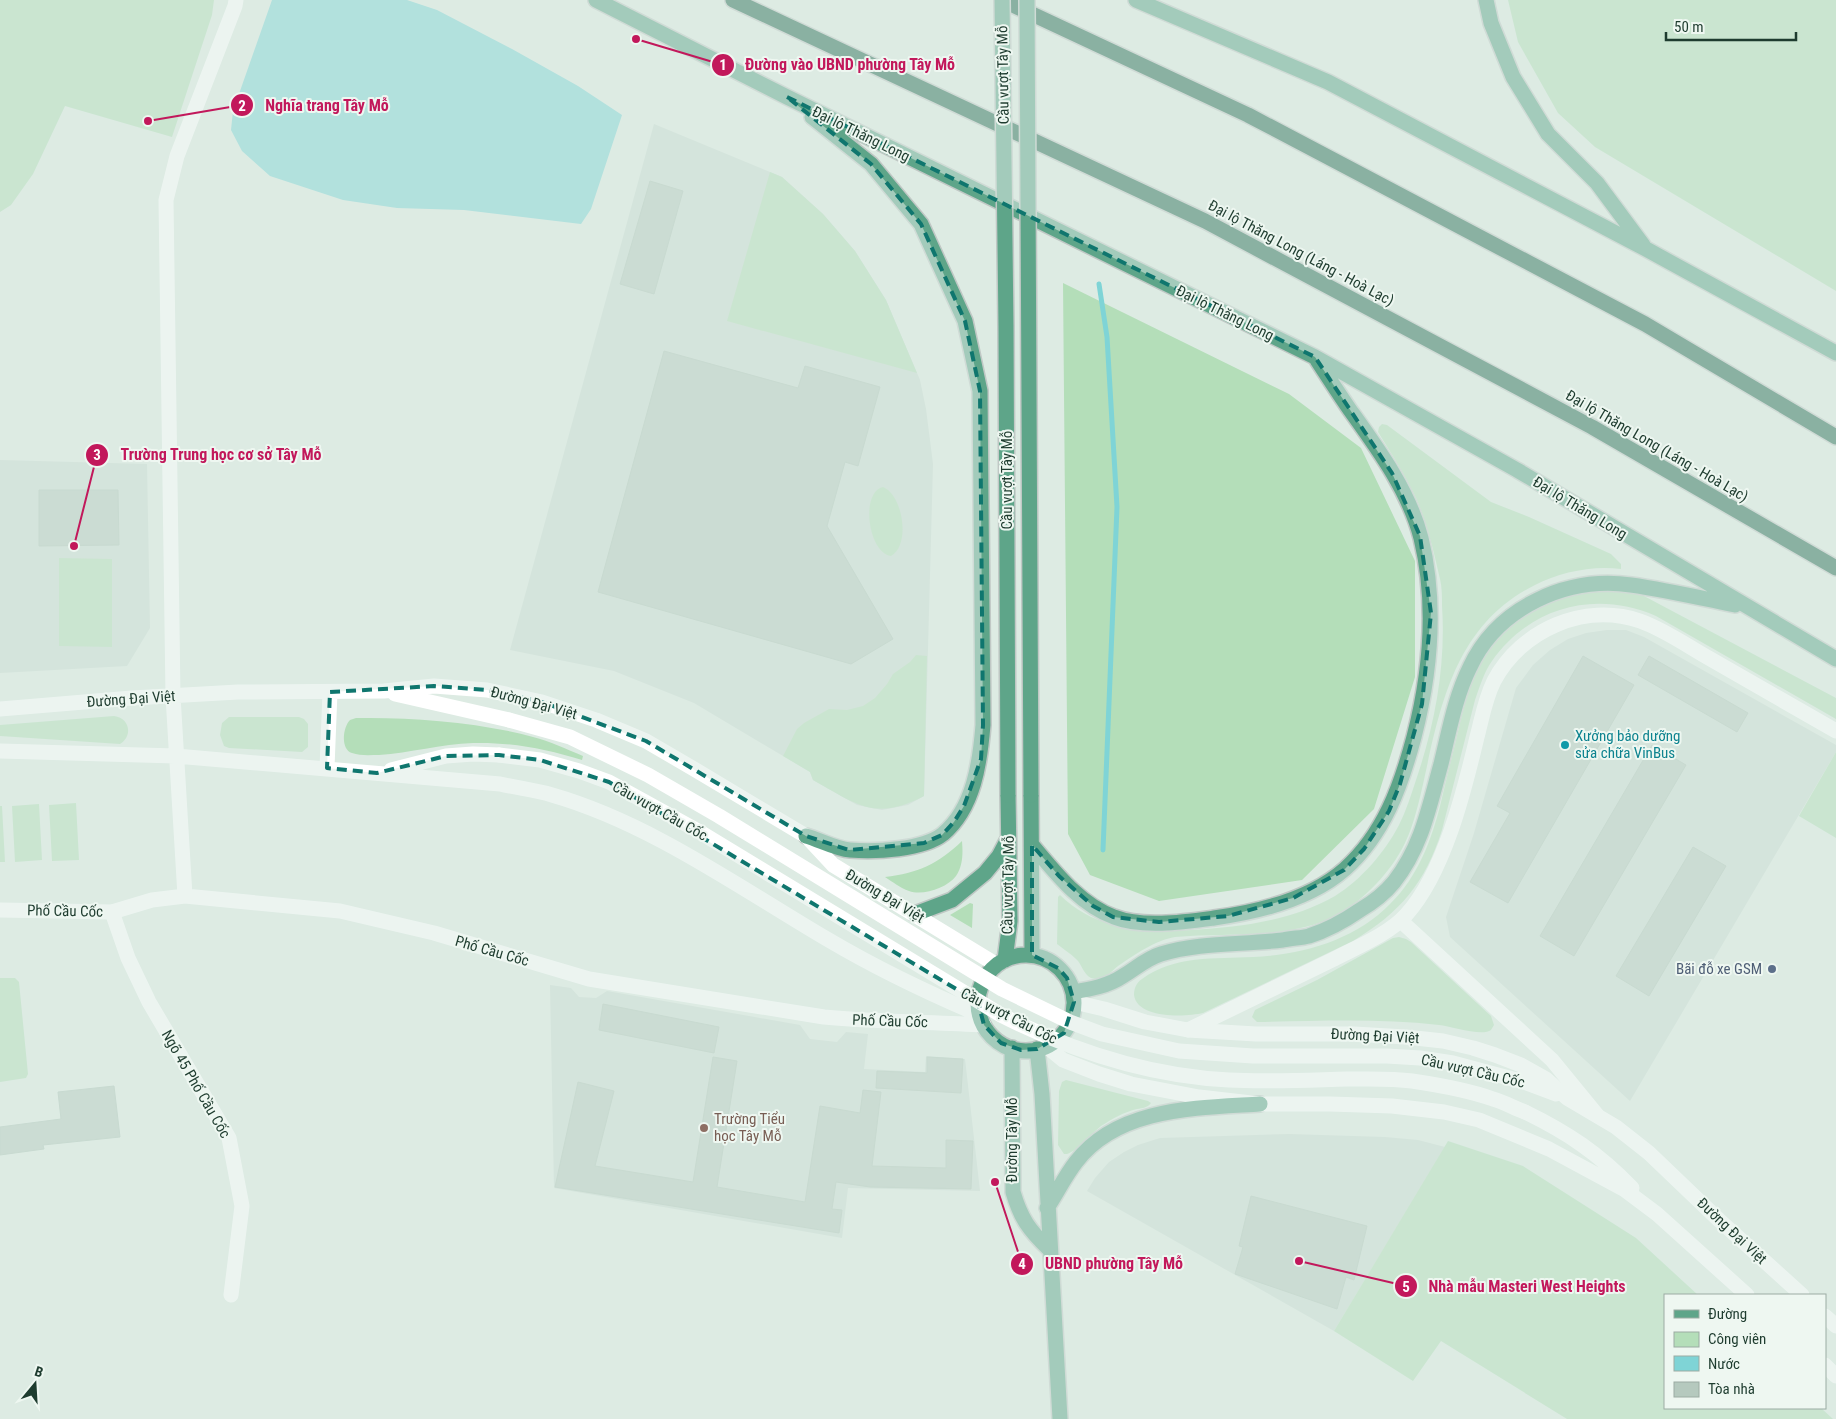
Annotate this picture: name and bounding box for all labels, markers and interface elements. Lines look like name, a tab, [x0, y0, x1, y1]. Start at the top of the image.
scale bar	[1666, 10, 1796, 42]
text: 50 m	[1674, 18, 1704, 36]
street label: Cầu vượt Tây Mỗ	[993, 25, 1013, 125]
callout: Đường vào UBND phường Tây Mỗ	[710, 49, 966, 80]
text: Đường vào UBND phường Tây Mỗ	[745, 55, 955, 74]
text: 1	[719, 56, 727, 74]
callout: Nghĩa trang Tây Mỗ	[230, 90, 399, 121]
text: Nghĩa trang Tây Mỗ	[265, 96, 389, 115]
text: 2	[238, 97, 246, 115]
street label: Đại lộ Thăng Long	[809, 103, 913, 165]
street label: Đại lộ Thăng Long (Láng - Hoà Lạc)	[1205, 196, 1397, 310]
street label: Đại lộ Thăng Long	[1173, 282, 1277, 344]
street label: Đại lộ Thăng Long (Láng - Hoà Lạc)	[1562, 386, 1752, 506]
street label: Cầu vượt Tây Mỗ	[998, 431, 1016, 529]
callout: Trường Trung học cơ sở Tây Mỗ	[85, 439, 332, 470]
text: Trường Trung học cơ sở Tây Mỗ	[121, 445, 322, 464]
text: 3	[93, 446, 101, 464]
street label: Đại lộ Thăng Long	[1530, 473, 1630, 543]
street label: Đường Đại Việt	[489, 683, 579, 723]
street label: Đường Đại Việt	[86, 687, 176, 711]
place label: Xưởng bảo dưỡng sửa chữa VinBus	[1575, 727, 1680, 762]
marker: Xưởng bảo dưỡng sửa chữa VinBus	[1559, 739, 1571, 751]
street label: Cầu vượt Cầu Cốc	[609, 777, 711, 845]
street label: Cầu vượt Tây Mỗ	[998, 835, 1018, 935]
street label: Đường Đại Việt	[842, 865, 928, 927]
street label: Phố Cầu Cốc	[27, 901, 103, 921]
street label: Phố Cầu Cốc	[453, 932, 531, 970]
place label: Bãi đỗ xe GSM	[1676, 960, 1762, 978]
marker: Bãi đỗ xe GSM	[1766, 963, 1778, 975]
street label: Cầu vượt Cầu Cốc	[958, 984, 1060, 1048]
street label: Phố Cầu Cốc	[852, 1011, 928, 1031]
street label: Đường Đại Việt	[1330, 1025, 1420, 1047]
street label: Ngõ 45 Phố Cầu Cốc	[158, 1027, 234, 1141]
street label: Cầu vượt Cầu Cốc	[1419, 1050, 1527, 1092]
street label: Đường Tây Mỗ	[1003, 1098, 1021, 1183]
place label: Trường Tiểu học Tây Mỗ	[714, 1110, 785, 1145]
marker: Trường Tiểu học Tây Mỗ	[698, 1122, 710, 1134]
street label: Đường Đại Việt	[1693, 1194, 1771, 1268]
callout: UBND phường Tây Mỗ	[1009, 1248, 1193, 1279]
text: UBND phường Tây Mỗ	[1045, 1254, 1183, 1273]
text: 4	[1018, 1255, 1026, 1273]
callout: Nhà mẫu Masteri West Heights	[1394, 1271, 1636, 1302]
text: Nhà mẫu Masteri West Heights	[1428, 1277, 1626, 1296]
text: 5	[1402, 1278, 1410, 1296]
legend	[1664, 1294, 1826, 1409]
text: Đường	[1708, 1305, 1747, 1323]
text: Công viên	[1708, 1330, 1766, 1348]
text: Nước	[1708, 1355, 1740, 1373]
north arrow	[10, 1359, 60, 1409]
text: B	[33, 1363, 45, 1381]
text: Tòa nhà	[1708, 1380, 1755, 1398]

